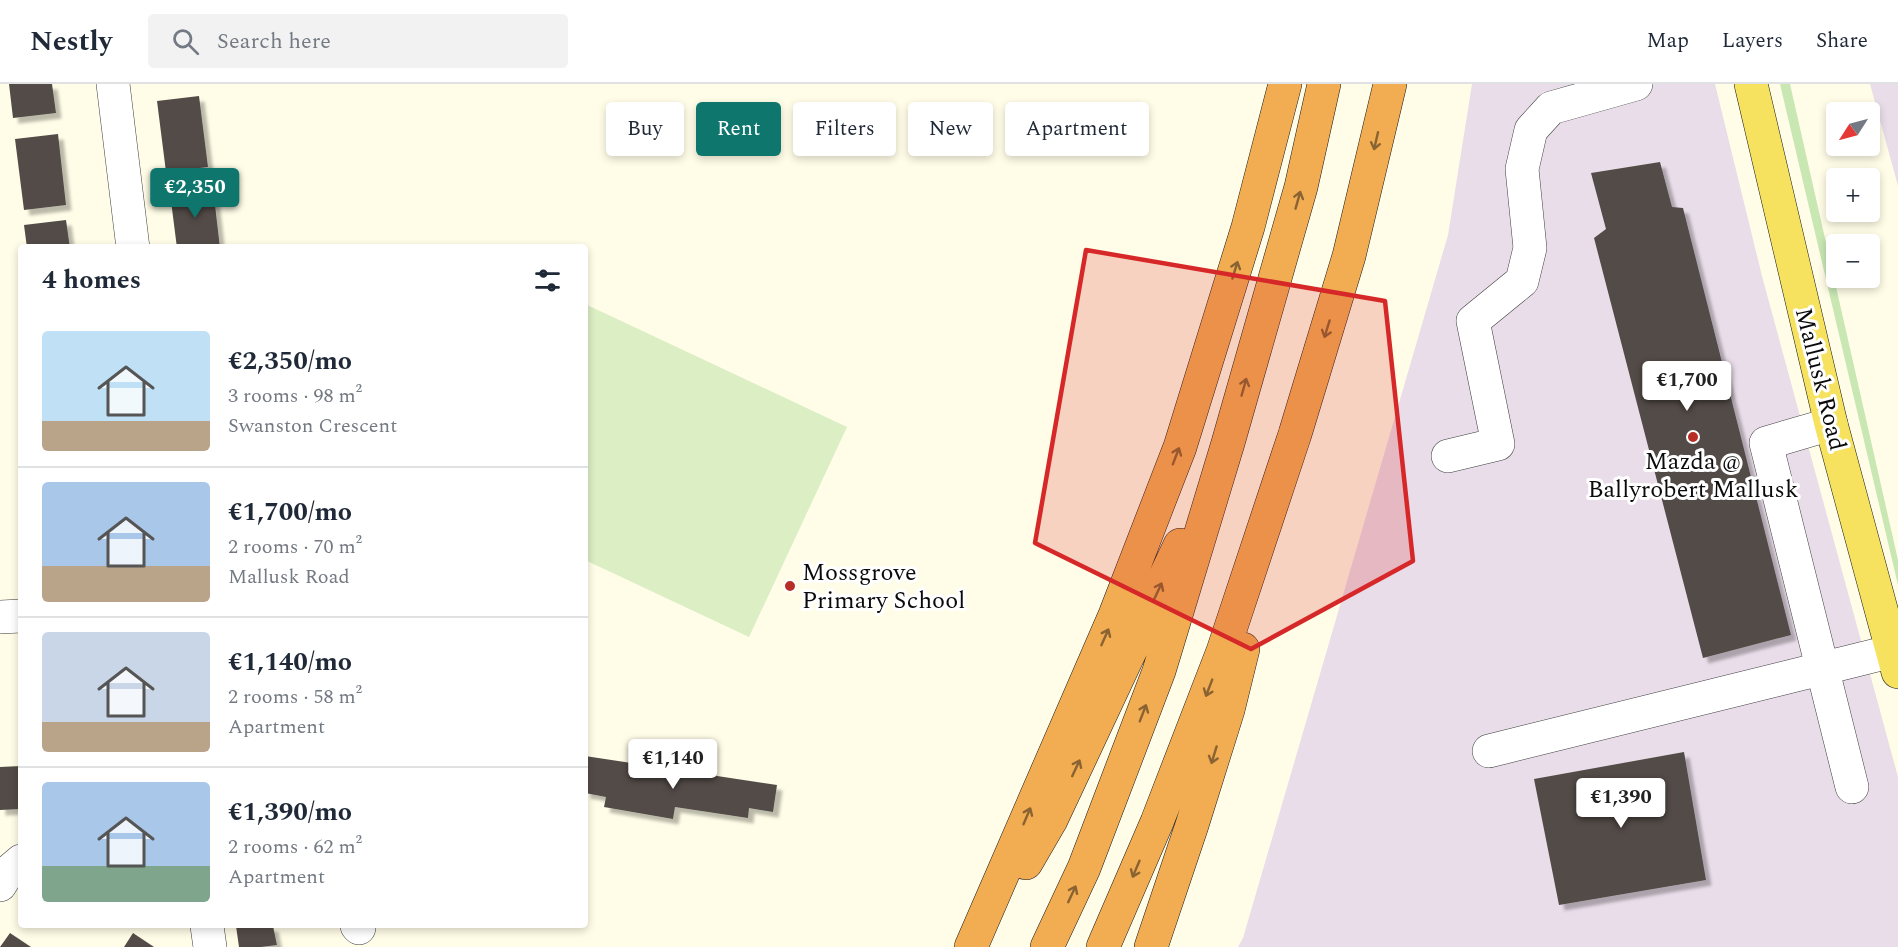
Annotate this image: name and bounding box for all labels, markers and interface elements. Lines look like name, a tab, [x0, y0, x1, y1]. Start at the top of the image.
search box	[148, 14, 568, 68]
text: Nestly	[30, 20, 112, 63]
icon: search	[169, 25, 202, 58]
text: Search here	[217, 25, 331, 58]
text: Map	[1647, 25, 1689, 57]
text: Layers	[1722, 25, 1783, 57]
text: Share	[1816, 25, 1868, 57]
chip: Buy	[606, 102, 684, 156]
chip: Rent	[696, 102, 781, 156]
chip: Filters	[793, 102, 896, 156]
chip: New	[908, 102, 993, 156]
chip: Apartment	[1005, 102, 1149, 156]
north arrow	[1826, 102, 1880, 156]
map controls	[1826, 102, 1880, 288]
one-way arrow	[1370, 131, 1382, 150]
pin: €2,350	[146, 168, 244, 219]
button: +	[1826, 168, 1880, 222]
text: €2,350	[164, 172, 226, 202]
one-way arrow	[1293, 190, 1304, 209]
button: −	[1826, 234, 1880, 288]
text: 4 homes	[42, 260, 141, 300]
one-way arrow	[1230, 261, 1241, 280]
icon: filters	[531, 264, 564, 297]
street label: Mallusk Road	[1785, 304, 1855, 454]
one-way arrow	[1321, 320, 1332, 339]
text: €2,350/mo	[228, 341, 352, 381]
icon: home	[90, 355, 162, 427]
pin: €1,700	[1638, 361, 1736, 412]
text: €1,700	[1656, 365, 1718, 395]
one-way arrow	[1239, 378, 1250, 397]
text: 3 rooms · 98 m²	[228, 381, 362, 411]
text: Swanston Crescent	[228, 411, 397, 441]
marker: Mazda @ Ballyrobert Mallusk	[1686, 430, 1700, 444]
place label: Mazda @ Ballyrobert Mallusk	[1588, 444, 1798, 508]
one-way arrow	[1171, 447, 1182, 466]
text: €1,700/mo	[228, 492, 352, 532]
icon: home	[90, 506, 162, 578]
text: 2 rooms · 70 m²	[228, 532, 362, 562]
place label: Mossgrove Primary School	[802, 555, 965, 619]
text: Mallusk Road	[228, 562, 350, 592]
marker: Mossgrove Primary School	[783, 579, 797, 593]
one-way arrow	[1153, 583, 1165, 601]
one-way arrow	[1100, 629, 1111, 647]
text: €1,140/mo	[228, 642, 352, 682]
icon: home	[90, 656, 162, 728]
one-way arrow	[1202, 678, 1213, 697]
text: 2 rooms · 58 m²	[228, 682, 362, 712]
one-way arrow	[1139, 704, 1150, 722]
text: Apartment	[228, 712, 325, 742]
pin: €1,140	[624, 739, 722, 790]
text: €1,140	[642, 743, 704, 773]
one-way arrow	[1208, 745, 1219, 764]
one-way arrow	[1070, 759, 1082, 777]
pin: €1,390	[1572, 778, 1670, 829]
text: €1,390	[1590, 782, 1652, 812]
text: €1,390/mo	[228, 792, 352, 832]
icon: home	[90, 806, 162, 878]
one-way arrow	[1022, 807, 1033, 826]
text: 2 rooms · 62 m²	[228, 832, 362, 862]
one-way arrow	[1130, 860, 1142, 878]
text: Apartment	[228, 862, 325, 892]
one-way arrow	[1067, 886, 1079, 904]

